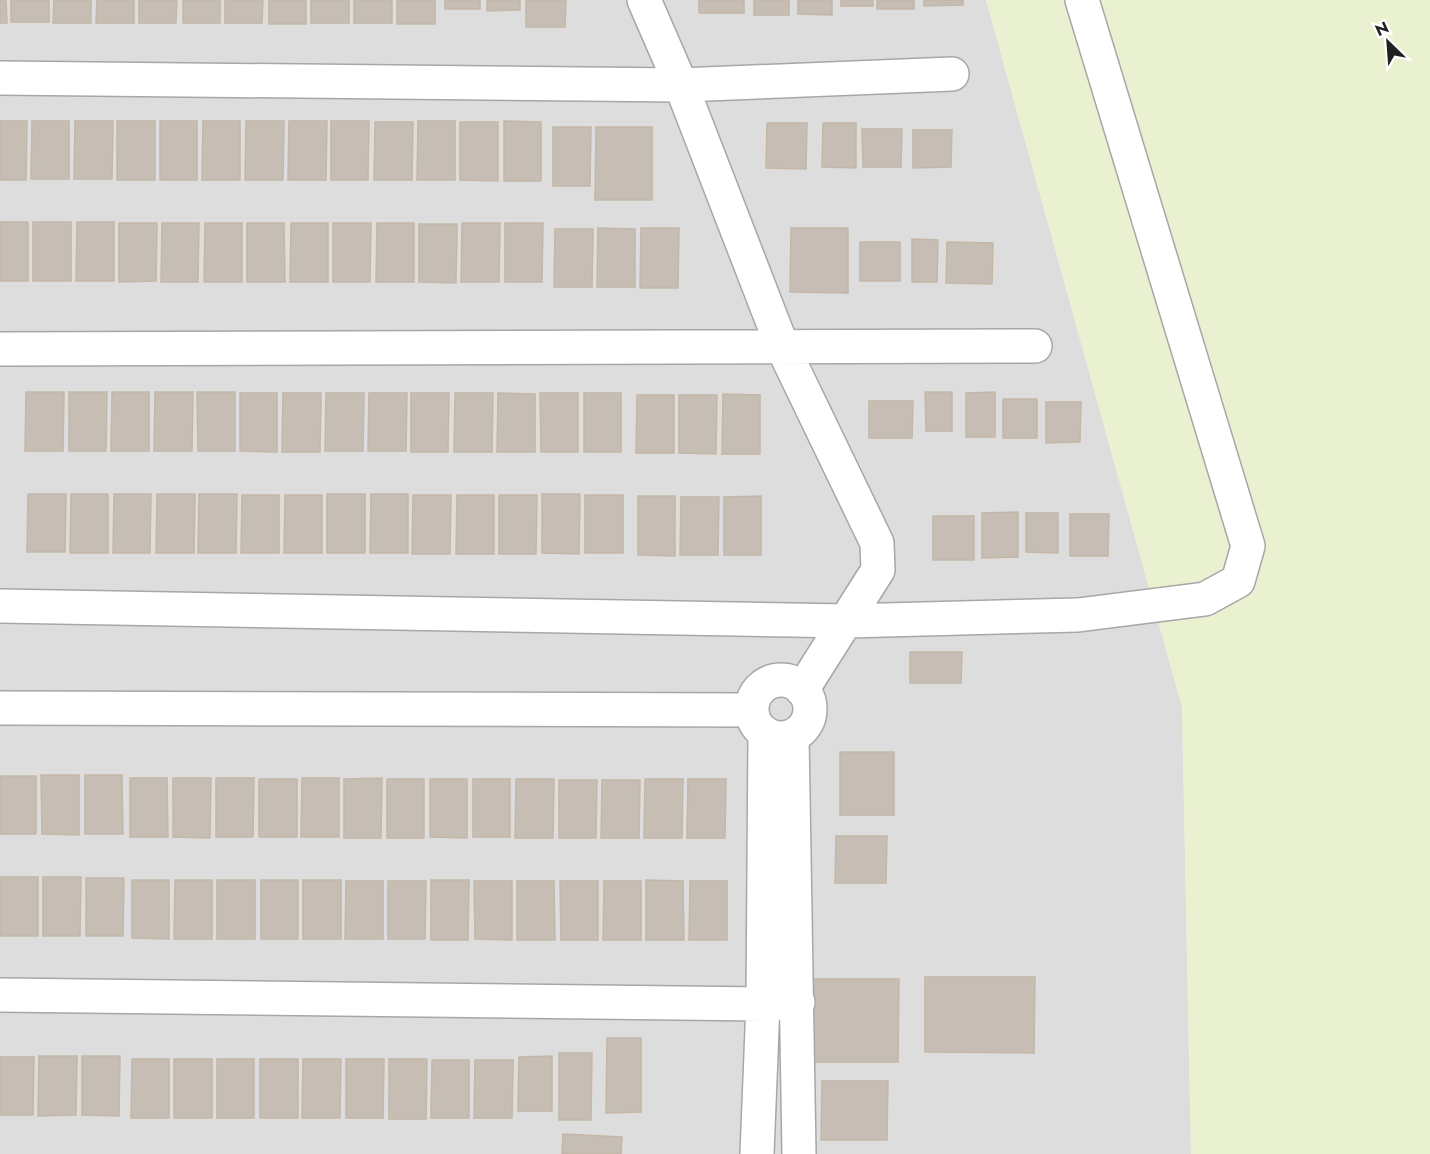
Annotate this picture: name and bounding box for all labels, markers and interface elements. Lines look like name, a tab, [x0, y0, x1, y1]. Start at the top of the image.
north arrow	[1358, 12, 1418, 72]
text: N	[1371, 16, 1392, 42]

